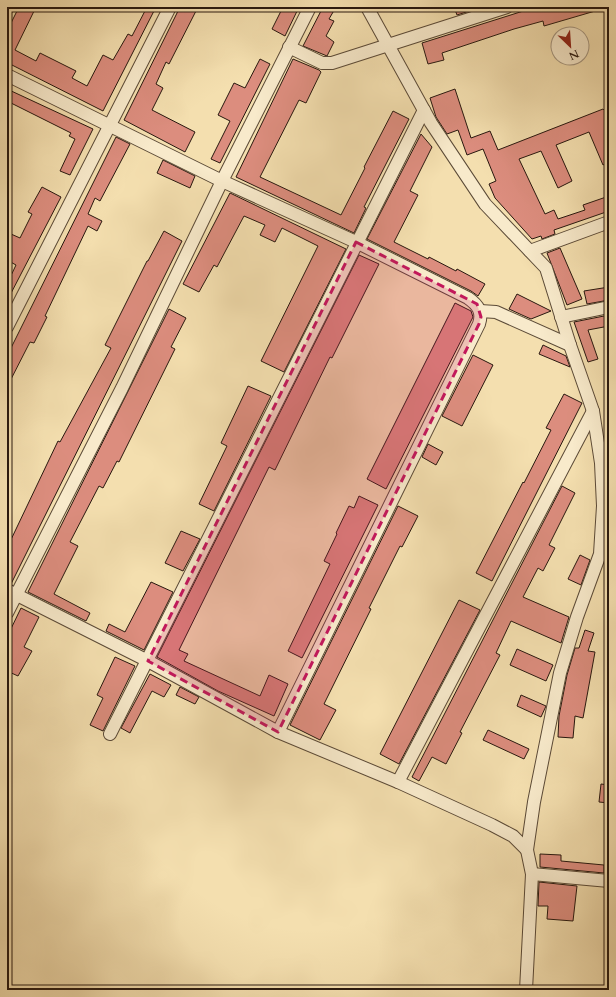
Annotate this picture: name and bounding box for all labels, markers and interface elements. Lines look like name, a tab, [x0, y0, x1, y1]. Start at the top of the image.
north arrow	[550, 26, 590, 66]
text: N	[566, 46, 582, 64]

